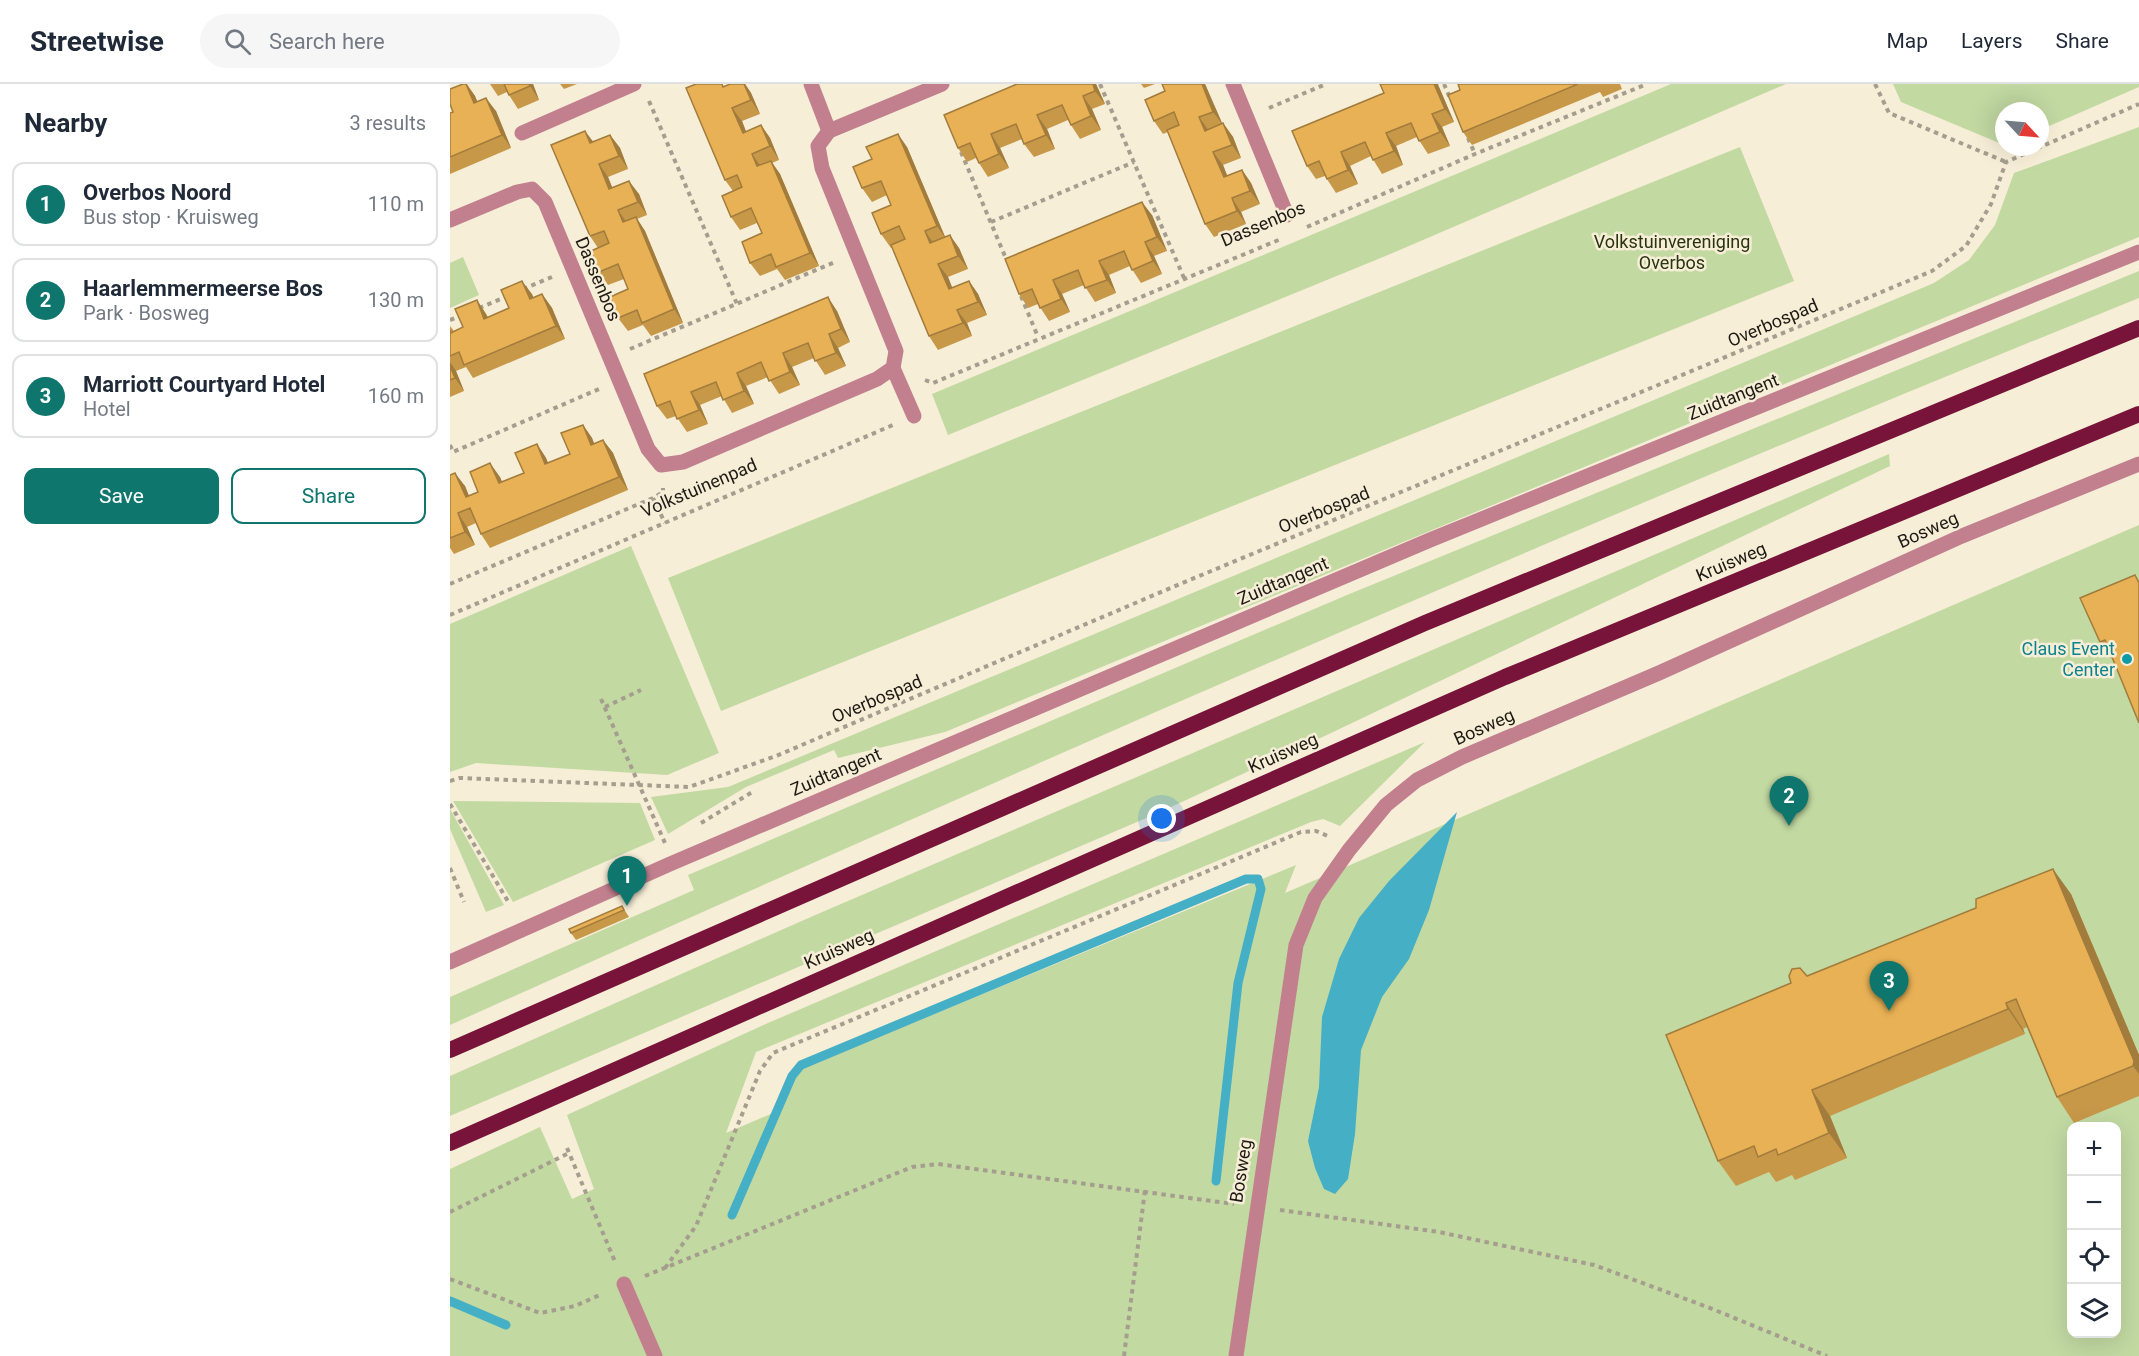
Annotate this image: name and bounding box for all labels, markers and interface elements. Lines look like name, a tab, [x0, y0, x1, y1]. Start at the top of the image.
search box	[200, 14, 620, 68]
text: Streetwise	[30, 25, 164, 58]
icon: search	[221, 25, 254, 58]
text: Search here	[269, 29, 385, 54]
text: Map	[1886, 29, 1928, 53]
text: Layers	[1961, 29, 2022, 53]
text: Share	[2055, 29, 2109, 53]
north arrow	[1995, 102, 2049, 156]
text: Nearby	[24, 108, 107, 138]
text: 3 results	[350, 111, 426, 135]
text: Overbos Noord	[83, 180, 231, 205]
text: 1	[40, 192, 51, 216]
text: 110 m	[368, 192, 424, 216]
street label: Dassenbos	[1218, 196, 1308, 251]
text: Bus stop · Kruisweg	[83, 205, 259, 229]
park label: Volkstuinvereniging Overbos	[1594, 231, 1750, 273]
street label: Dassenbos	[571, 234, 626, 324]
text: Haarlemmermeerse Bos	[83, 276, 323, 301]
text: 2	[40, 288, 51, 312]
text: 130 m	[368, 288, 424, 312]
street label: Overbospad	[1724, 294, 1821, 351]
text: Park · Bosweg	[83, 301, 210, 325]
street label: Zuidtangent	[1684, 369, 1781, 424]
text: Marriott Courtyard Hotel	[83, 372, 325, 397]
text: 3	[40, 384, 51, 408]
text: 160 m	[368, 384, 424, 408]
text: Hotel	[83, 397, 131, 421]
street label: Volkstuinenpad	[638, 454, 760, 521]
button: Save	[24, 468, 219, 524]
button: Share	[231, 468, 426, 524]
street label: Overbospad	[1275, 482, 1372, 537]
street label: Bosweg	[1894, 507, 1961, 552]
street label: Kruisweg	[1693, 537, 1769, 586]
street label: Zuidtangent	[1234, 552, 1331, 609]
place label: Claus Event Center	[2021, 638, 2115, 680]
marker: Claus Event Center	[2120, 652, 2134, 666]
street label: Overbospad	[828, 670, 925, 727]
street label: Bosweg	[1450, 704, 1517, 749]
street label: Kruisweg	[1245, 728, 1321, 777]
street label: Zuidtangent	[787, 743, 884, 800]
pin: 2	[1770, 776, 1808, 826]
your location	[1147, 804, 1176, 833]
pin: 1	[608, 856, 646, 906]
street label: Kruisweg	[801, 924, 877, 973]
pin: 3	[1870, 962, 1908, 1011]
map controls	[2067, 1122, 2121, 1338]
button: +	[2067, 1122, 2121, 1176]
street label: Bosweg	[1225, 1138, 1256, 1204]
button: −	[2067, 1176, 2121, 1230]
button: locate	[2067, 1230, 2121, 1284]
button: layers	[2067, 1284, 2121, 1338]

